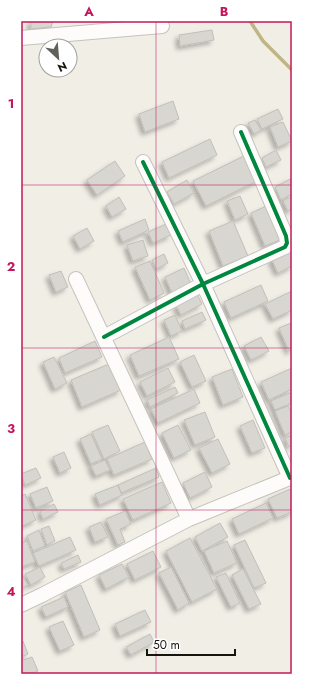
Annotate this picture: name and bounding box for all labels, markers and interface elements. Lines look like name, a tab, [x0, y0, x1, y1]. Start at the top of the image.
text: A	[83, 2, 94, 21]
text: B	[220, 2, 229, 21]
north arrow	[38, 38, 78, 78]
text: N	[55, 58, 70, 76]
text: 1	[8, 94, 14, 113]
text: 2	[7, 257, 15, 276]
text: 3	[7, 419, 15, 438]
text: 4	[6, 582, 16, 601]
scale bar	[147, 631, 235, 657]
text: 50 m	[153, 636, 180, 654]

